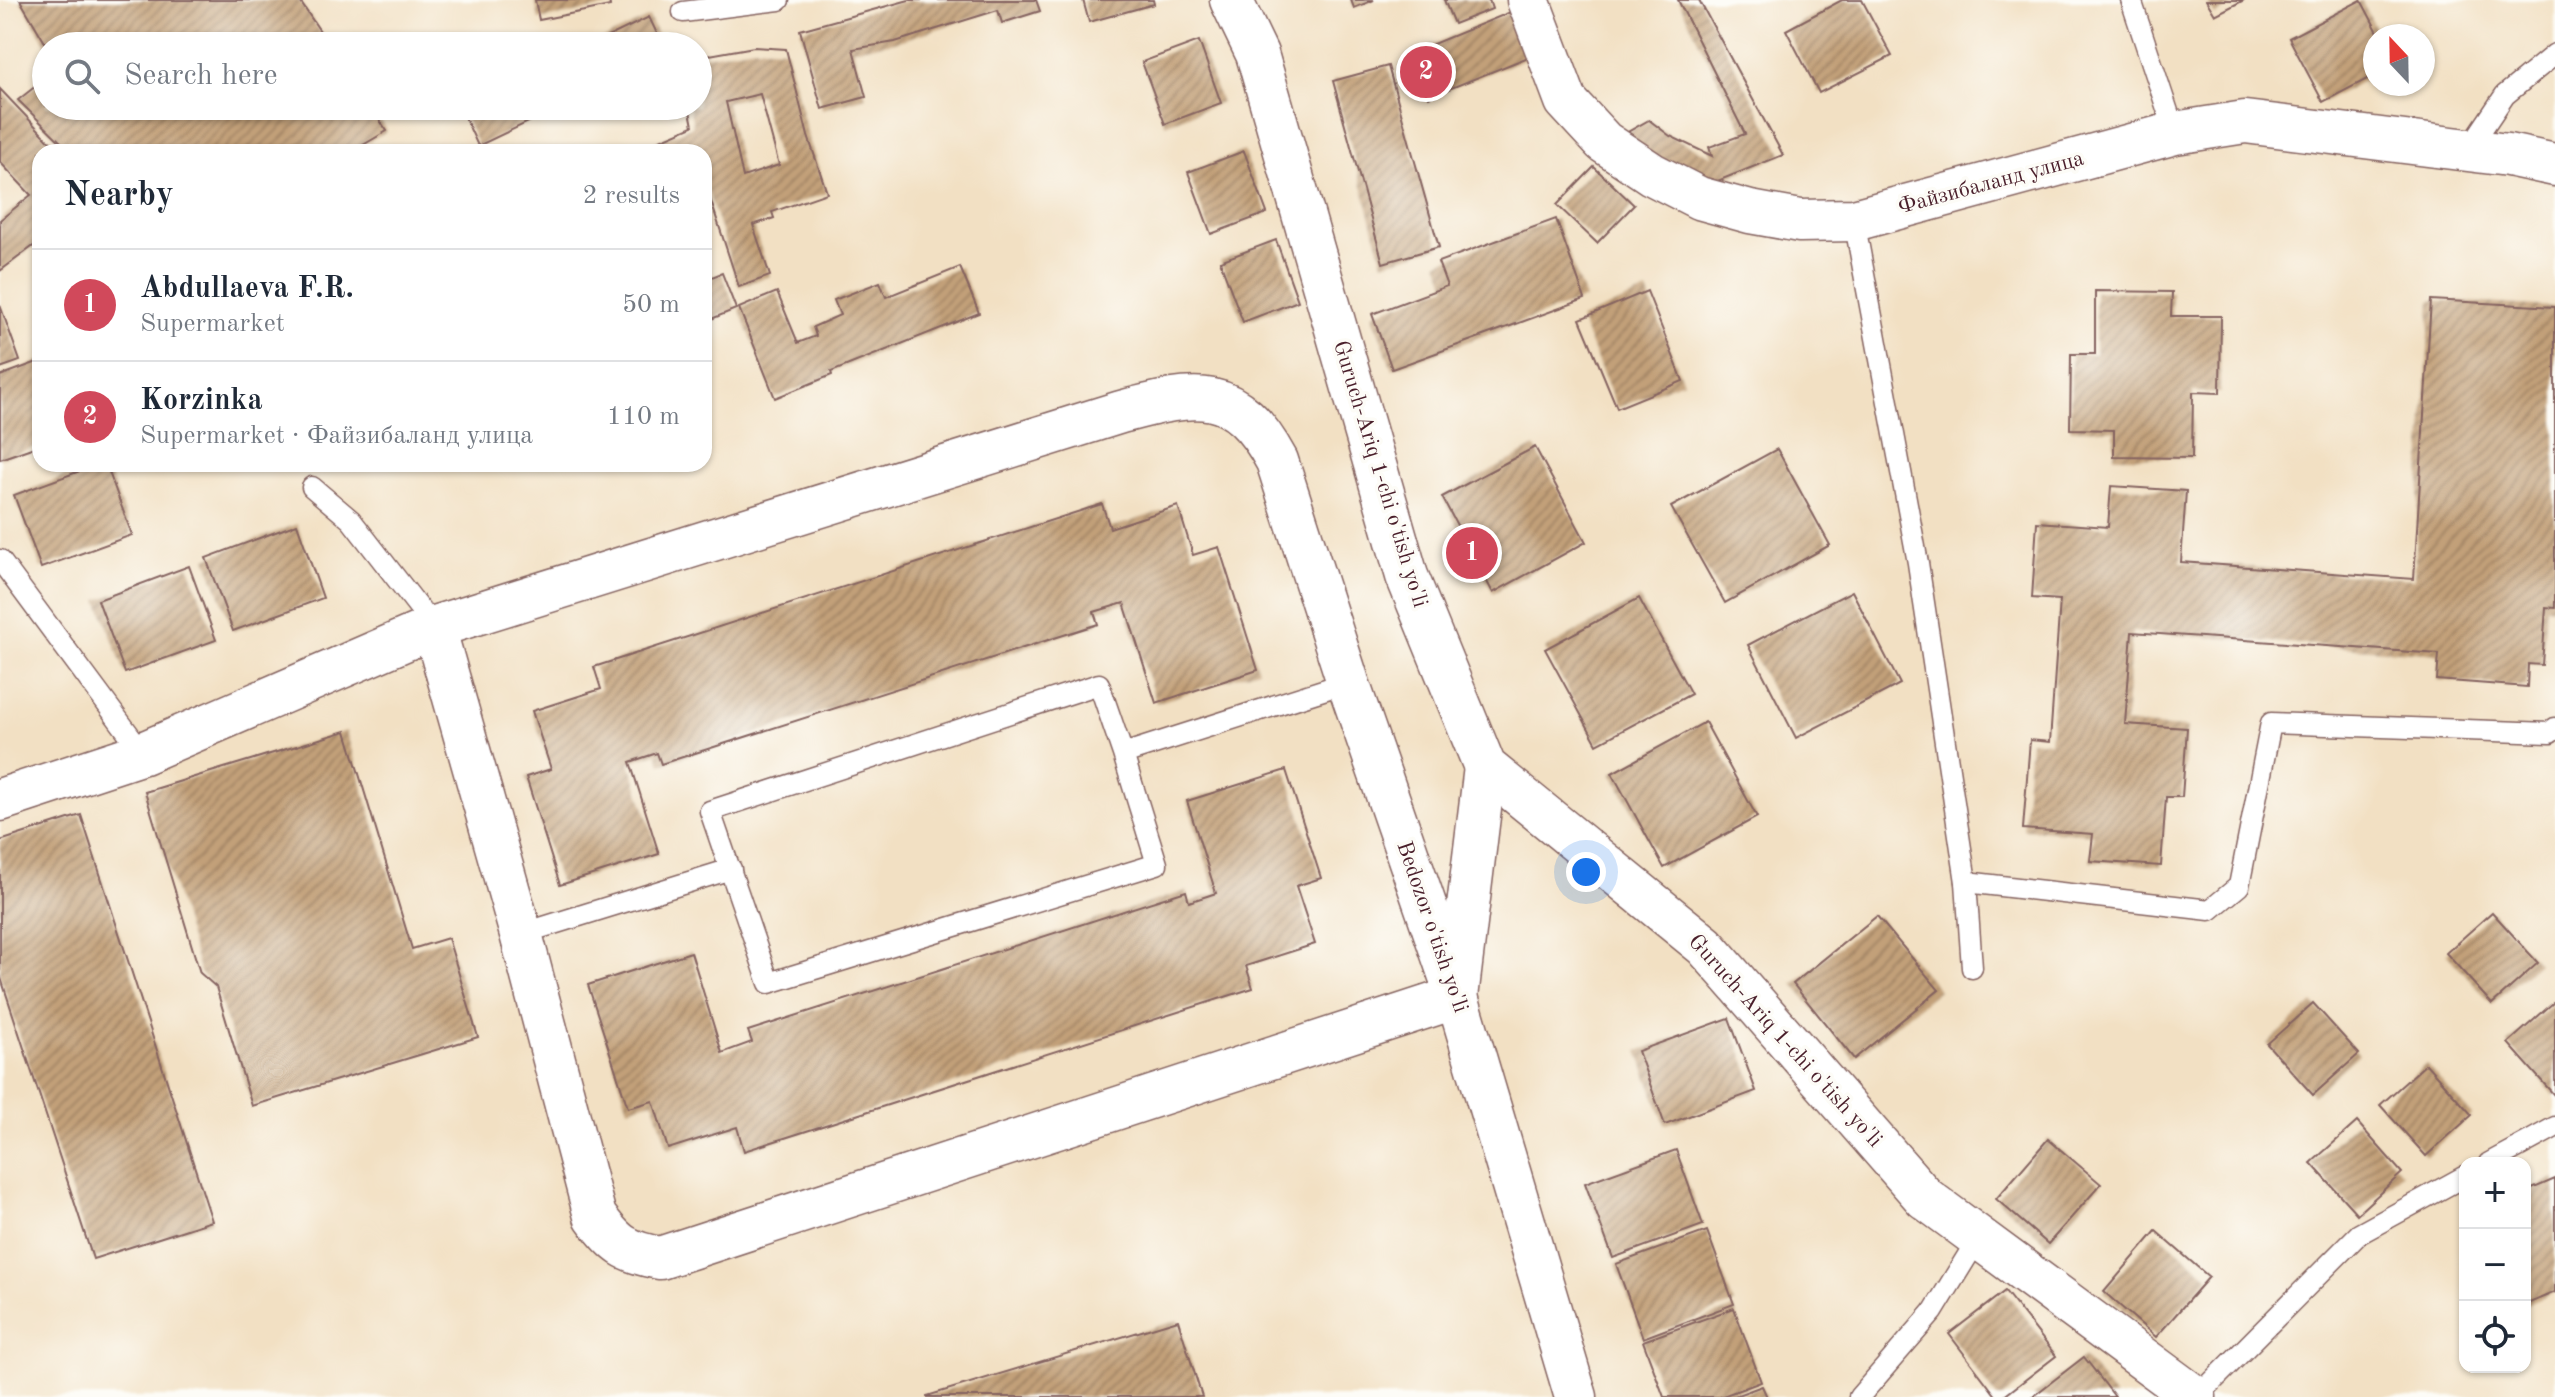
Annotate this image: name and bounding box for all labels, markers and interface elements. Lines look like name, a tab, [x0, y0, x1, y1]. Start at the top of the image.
north arrow	[2363, 24, 2435, 96]
search box	[32, 32, 712, 120]
pin: 2	[1400, 42, 1452, 102]
icon: search	[60, 54, 104, 98]
text: Search here	[124, 61, 278, 91]
street label: Файзибаланд улица	[1896, 148, 2086, 218]
text: Nearby	[64, 179, 174, 213]
text: 2 results	[582, 183, 680, 209]
text: Abdullaeva F.R.	[140, 274, 354, 304]
text: 1	[82, 292, 98, 318]
text: 50 m	[622, 292, 680, 318]
text: Supermarket	[140, 311, 285, 337]
street label: Guruch-Ariq 1-chi o'tish yo'li	[1329, 338, 1431, 610]
text: Korzinka	[140, 386, 263, 416]
text: 2	[82, 404, 98, 430]
text: 110 m	[607, 404, 680, 430]
text: Supermarket · Файзибаланд улица	[140, 423, 533, 449]
pin: 1	[1446, 523, 1498, 583]
street label: Bedozor o'tish yo'li	[1392, 838, 1472, 1016]
your location	[1566, 852, 1606, 892]
street label: Guruch-Ariq 1-chi o'tish yo'li	[1684, 930, 1886, 1152]
map controls	[2459, 1157, 2531, 1373]
button: +	[2459, 1157, 2531, 1229]
button: −	[2459, 1229, 2531, 1301]
button: locate	[2459, 1301, 2531, 1373]

